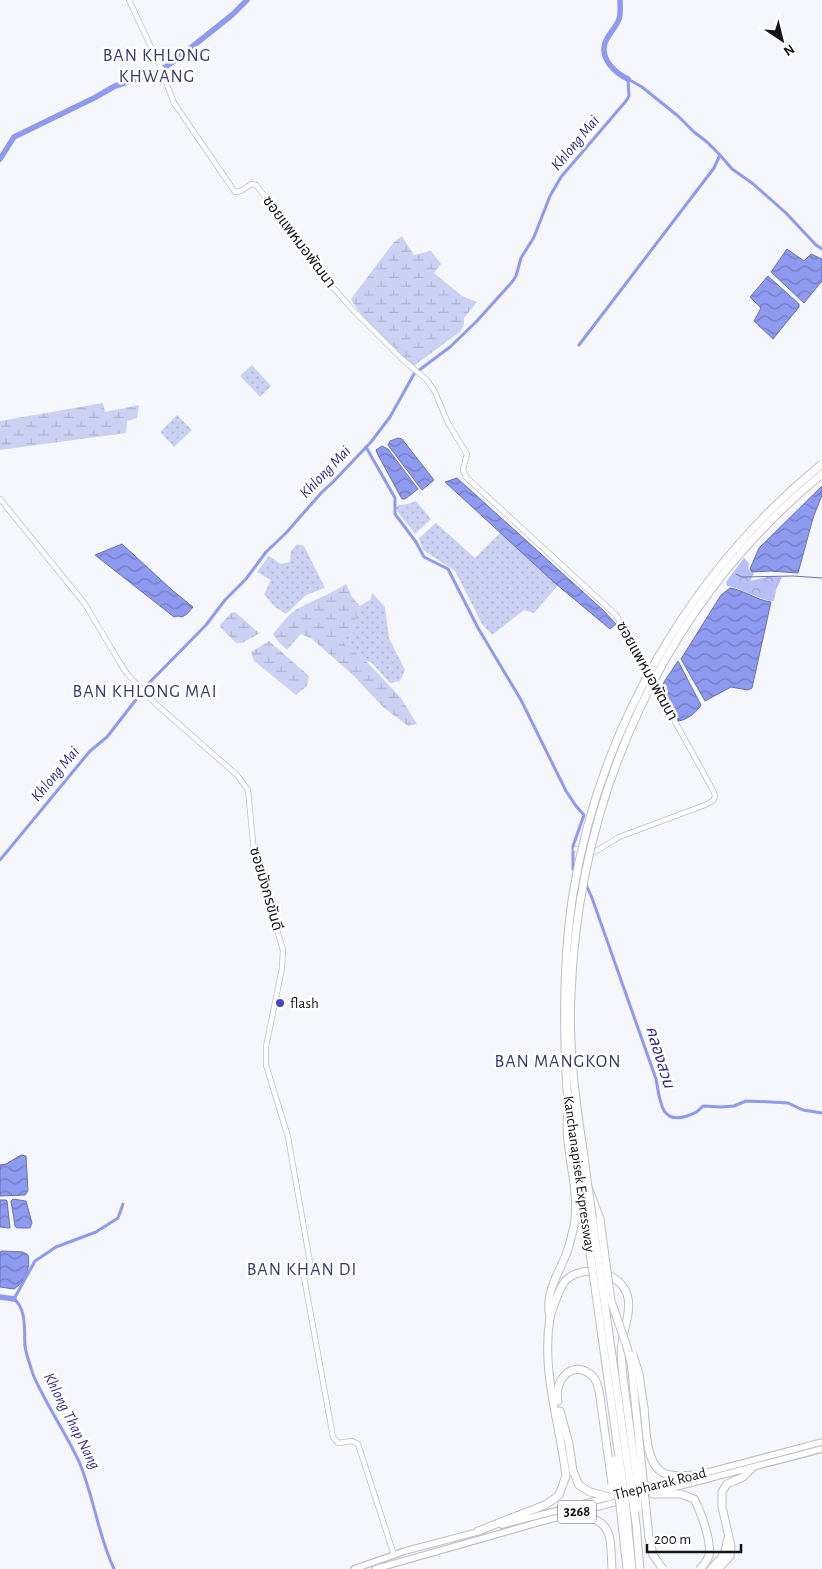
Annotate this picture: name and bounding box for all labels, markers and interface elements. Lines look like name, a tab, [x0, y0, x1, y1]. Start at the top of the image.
north arrow	[757, 15, 807, 65]
text: N	[781, 41, 797, 58]
district label: BAN KHLONG KHWANG	[103, 47, 211, 86]
water label: Khlong Mai	[548, 112, 602, 173]
street label: ซอยแพหมอพัฒนา	[260, 193, 339, 291]
water label: Khlong Mai	[297, 443, 354, 501]
street label: ซอยแพหมอพัฒนา	[614, 619, 681, 723]
district label: BAN KHLONG MAI	[73, 683, 217, 701]
water label: Khlong Mai	[28, 743, 82, 804]
street label: ซอยมังกรขันดี	[247, 845, 286, 932]
place label: flash	[290, 996, 319, 1011]
marker: flash	[274, 997, 286, 1009]
water label: คลองสวน	[643, 1024, 677, 1091]
district label: BAN MANGKON	[495, 1053, 621, 1071]
street label: Kanchanapisek Expressway	[561, 1095, 597, 1254]
district label: BAN KHAN DI	[247, 1261, 357, 1279]
water label: Khlong Thap Nang	[40, 1370, 103, 1472]
street label: Thepharak Road	[612, 1465, 708, 1503]
road number: 3268	[558, 1500, 596, 1524]
scale bar	[647, 1522, 741, 1554]
text: 200 m	[654, 1532, 691, 1547]

